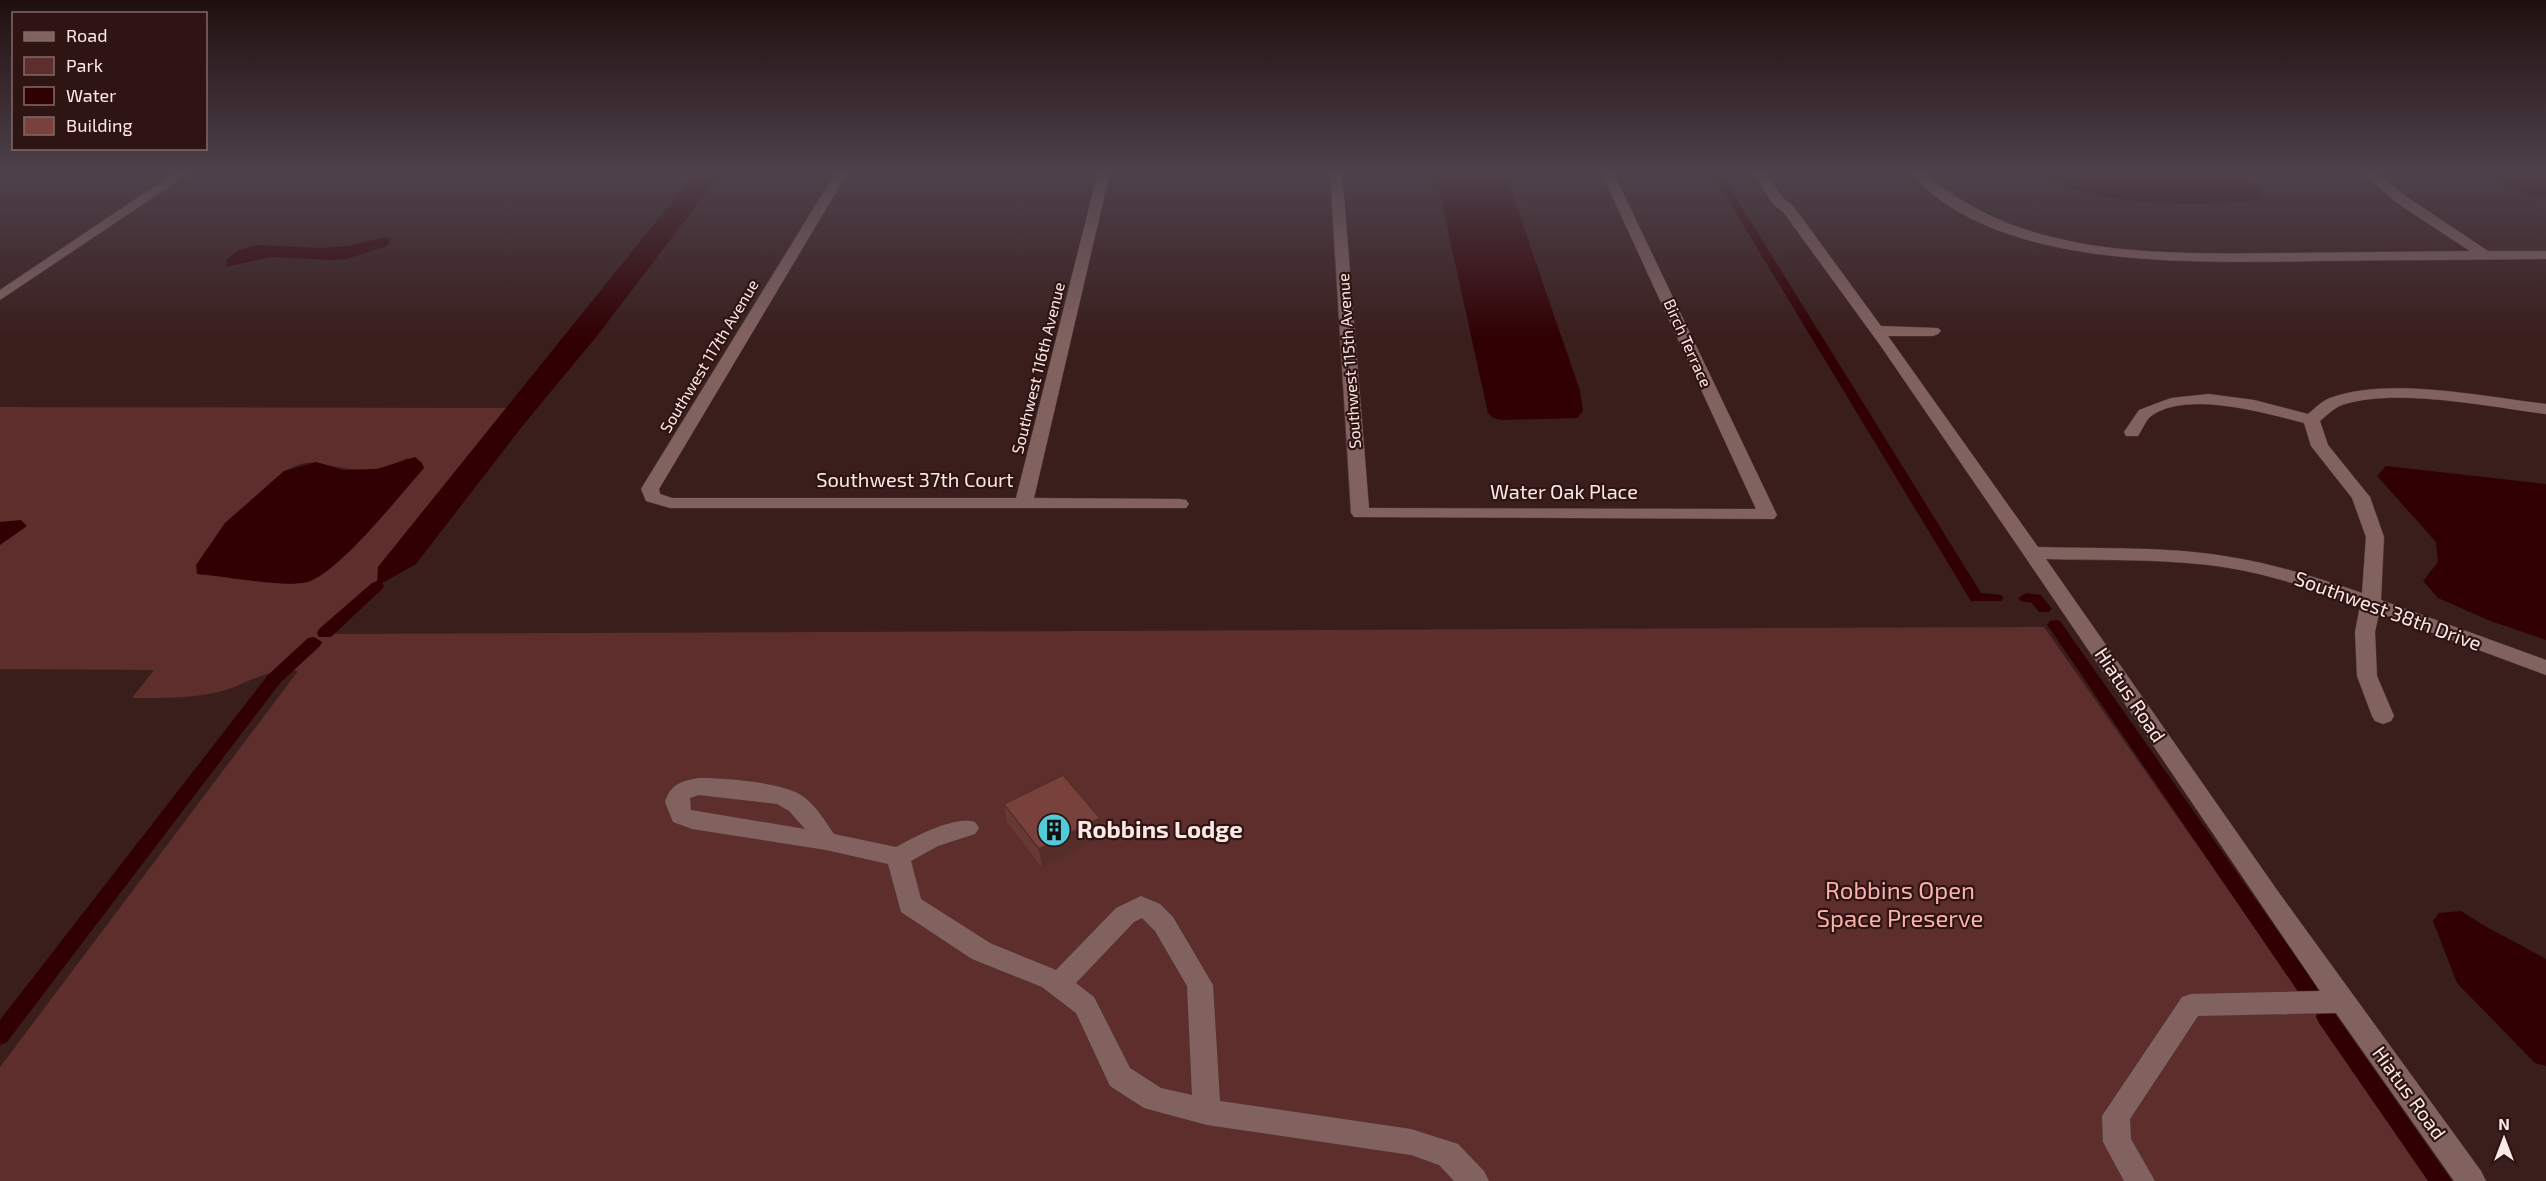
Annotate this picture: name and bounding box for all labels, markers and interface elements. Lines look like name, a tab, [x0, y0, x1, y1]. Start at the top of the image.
legend	[12, 12, 207, 150]
text: Road	[66, 24, 107, 46]
text: Park	[66, 54, 103, 76]
text: Water	[66, 84, 116, 106]
text: Building	[66, 114, 133, 136]
street label: Southwest 115th Avenue	[1333, 273, 1364, 449]
street label: Southwest 117th Avenue	[655, 276, 762, 436]
street label: Southwest 116th Avenue	[1007, 280, 1068, 456]
street label: Birch Terrace	[1661, 296, 1716, 390]
street label: Southwest 37th Court	[816, 467, 1014, 491]
street label: Water Oak Place	[1490, 479, 1638, 503]
street label: Southwest 38th Drive	[2292, 565, 2485, 655]
street label: Hiatus Road	[2090, 643, 2171, 746]
building icon: Robbins Lodge	[1036, 812, 1072, 848]
place label: Robbins Lodge	[1077, 814, 1243, 843]
park label: Robbins Open Space Preserve	[1817, 875, 1983, 932]
street label: Hiatus Road	[2368, 1041, 2452, 1144]
north arrow	[2474, 1109, 2534, 1169]
text: N	[2498, 1114, 2510, 1133]

